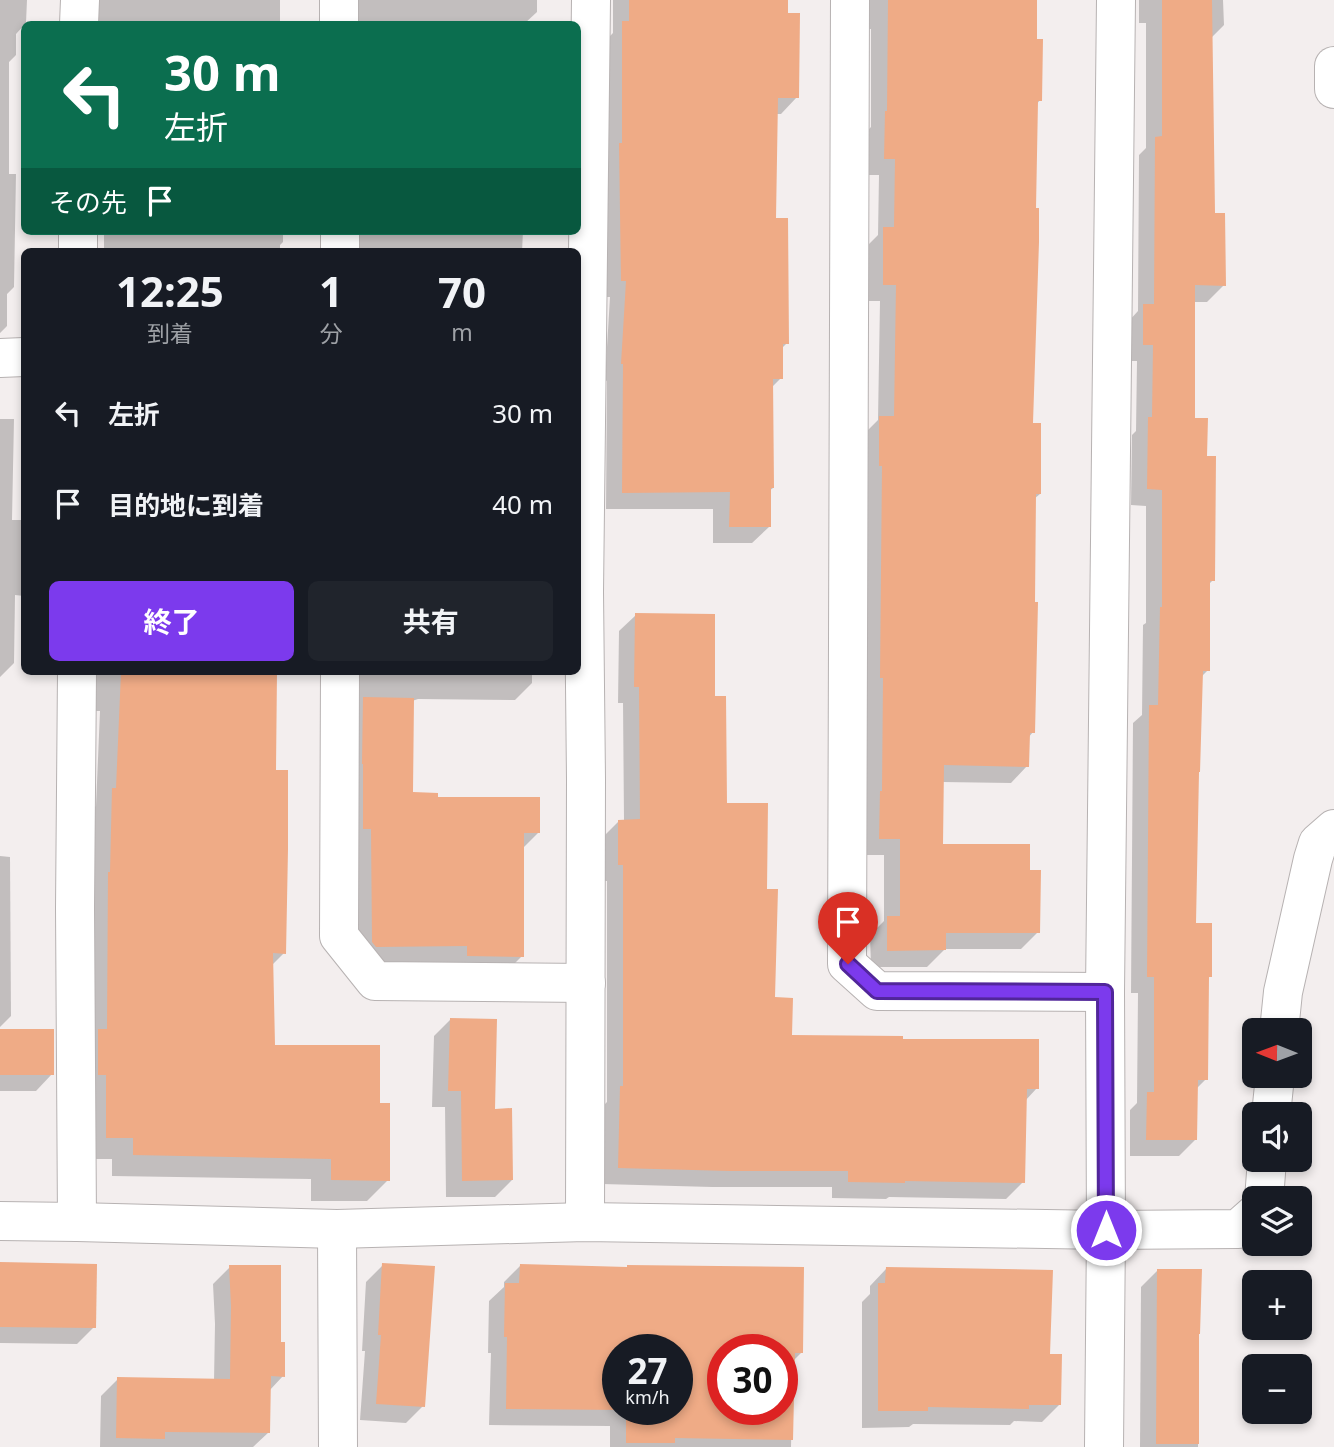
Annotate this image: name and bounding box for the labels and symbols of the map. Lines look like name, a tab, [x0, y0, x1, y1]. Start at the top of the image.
pin	[818, 892, 878, 964]
north arrow	[1242, 1018, 1312, 1088]
position arrow	[1069, 1193, 1143, 1267]
speed limit sign: 30	[707, 1334, 798, 1425]

